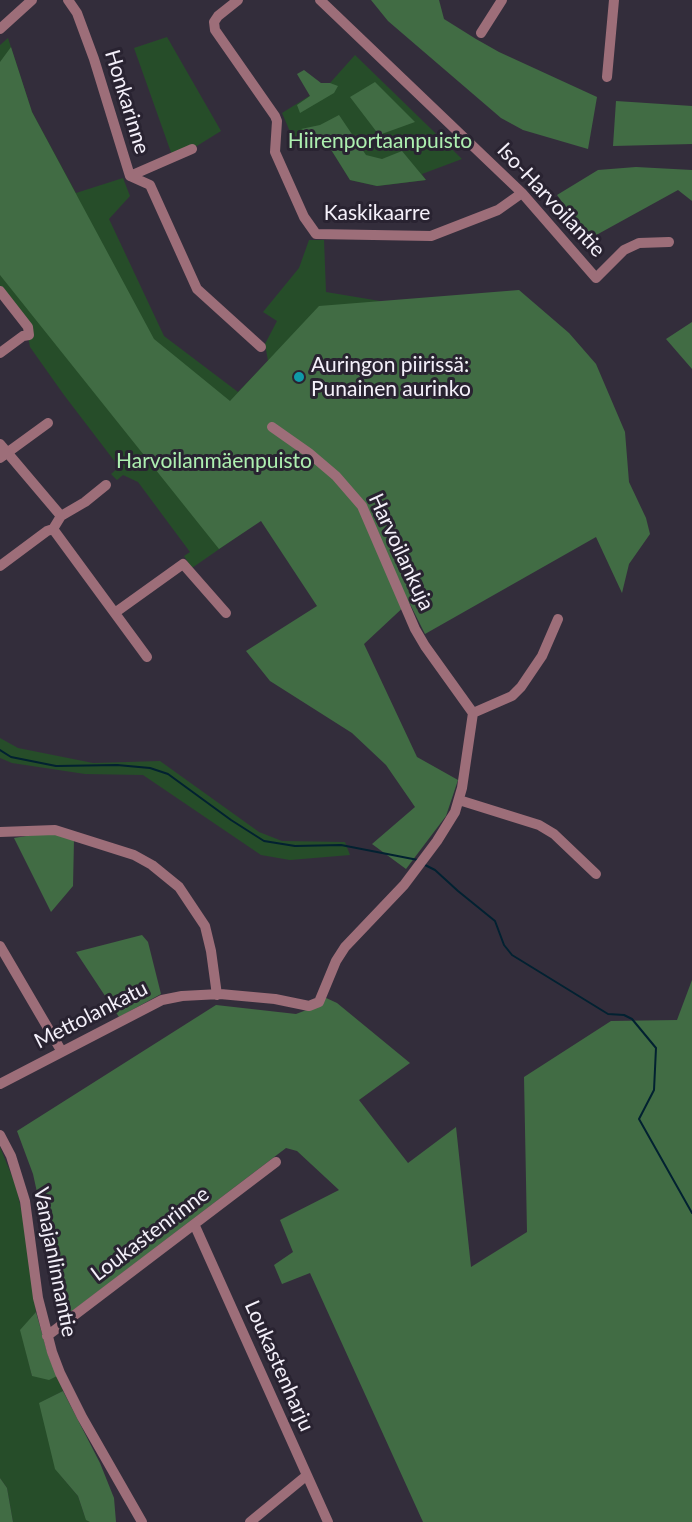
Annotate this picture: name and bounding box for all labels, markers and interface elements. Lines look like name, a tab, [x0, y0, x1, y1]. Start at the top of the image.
street label: Honkarinne	[99, 47, 155, 157]
park label: Hiirenportaanpuisto	[288, 128, 472, 154]
street label: Iso-Harvoilantie	[492, 138, 610, 262]
street label: Kaskikaarre	[324, 200, 430, 226]
place label: Auringon piirissä: Punainen aurinko	[311, 352, 471, 402]
marker: Auringon piirissä: Punainen aurinko	[292, 370, 306, 384]
park label: Harvoilanmäenpuisto	[116, 448, 312, 474]
street label: Harvoilankuja	[363, 489, 439, 615]
street label: Mettolankatu	[30, 976, 152, 1054]
street label: Loukastenrinne	[86, 1181, 214, 1287]
street label: Vanajanlinnantie	[28, 1185, 82, 1339]
street label: Loukastenharju	[239, 1297, 319, 1435]

